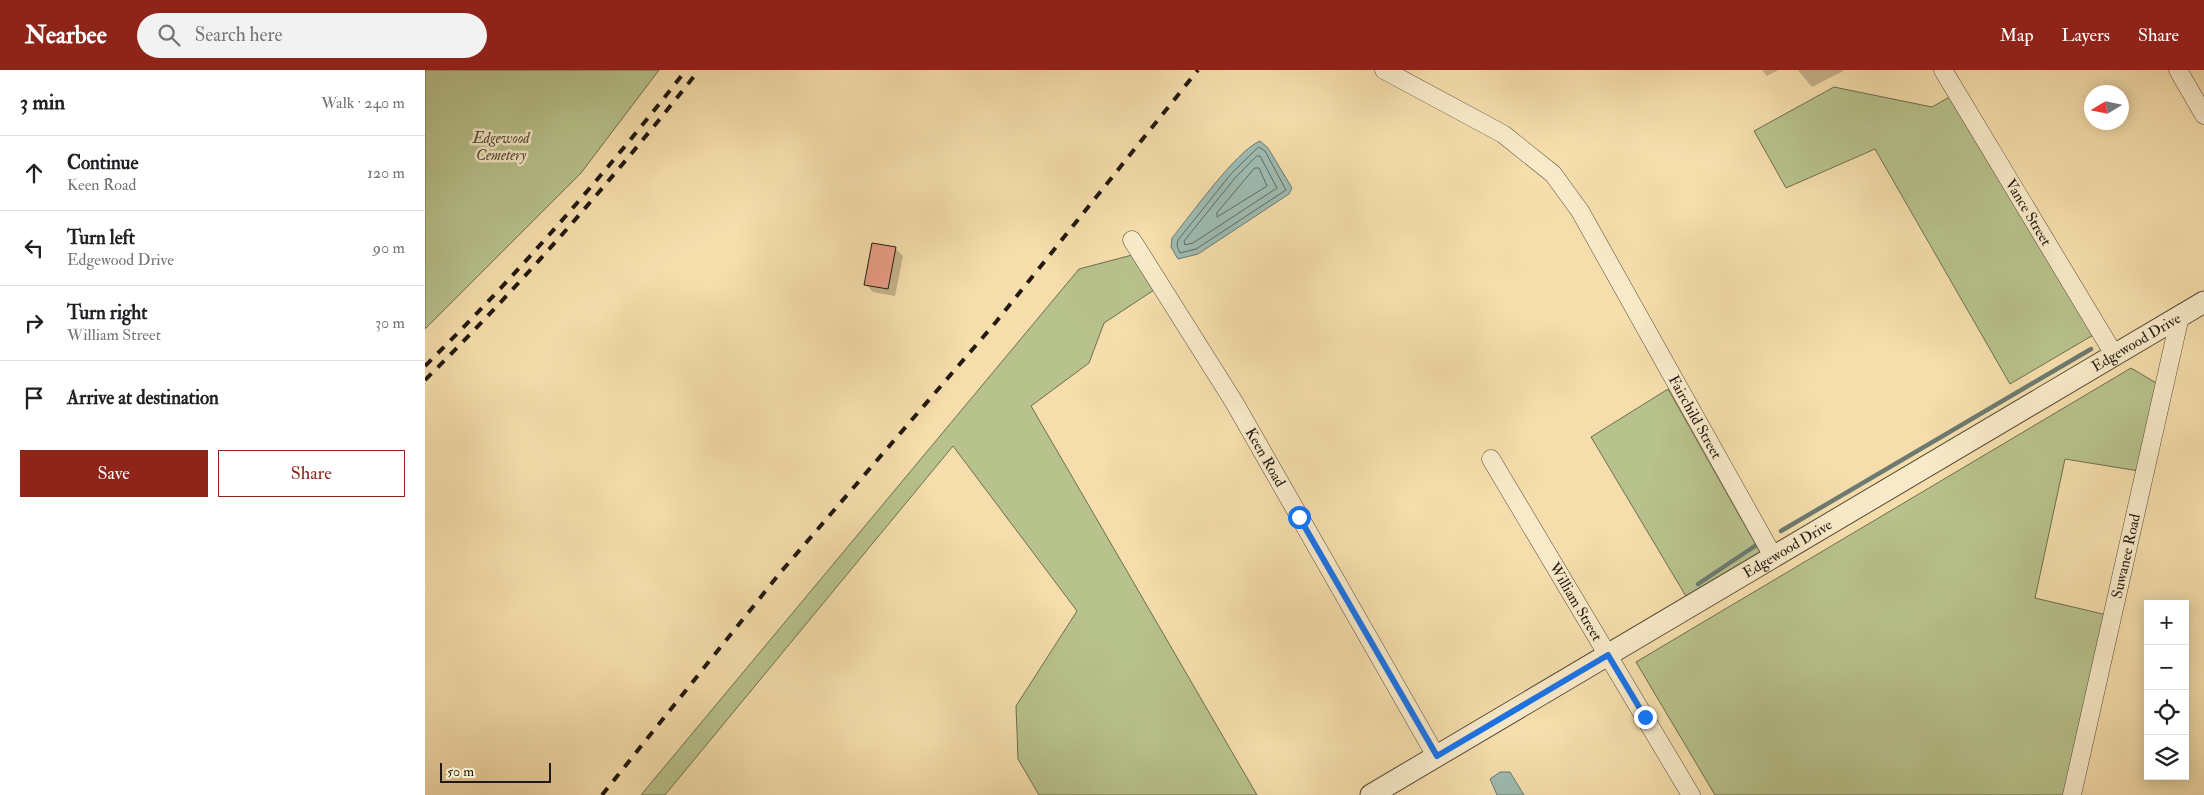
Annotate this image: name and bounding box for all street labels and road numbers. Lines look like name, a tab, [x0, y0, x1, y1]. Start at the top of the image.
street label: Vance Street	[2001, 175, 2056, 249]
street label: Edgewood Drive	[2088, 308, 2184, 376]
street label: Fairchild Street	[1664, 372, 1726, 462]
street label: Keen Road	[1241, 424, 1290, 491]
street label: Suwanee Road	[2107, 511, 2145, 600]
street label: Edgewood Drive	[1739, 515, 1836, 582]
street label: William Street	[1545, 558, 1607, 644]

